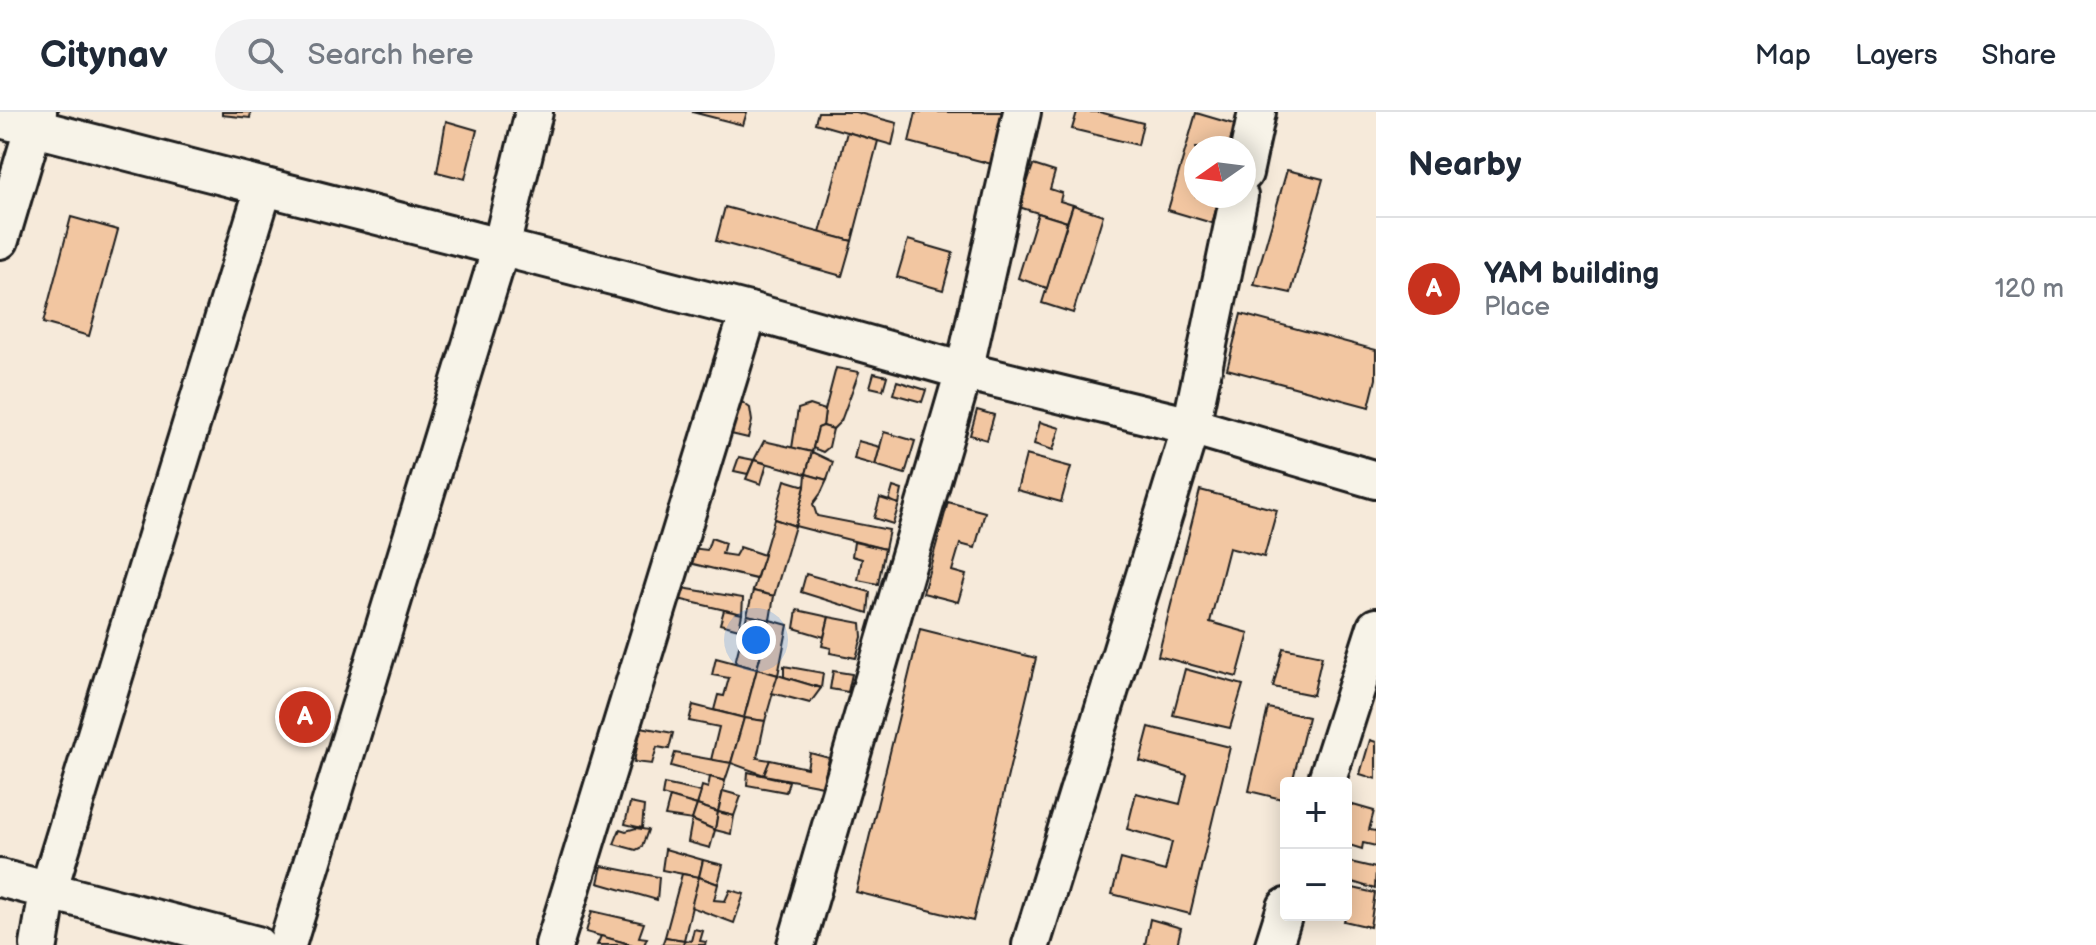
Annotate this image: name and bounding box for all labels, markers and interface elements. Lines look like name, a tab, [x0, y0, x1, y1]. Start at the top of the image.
search box	[215, 19, 775, 91]
text: Citynav	[40, 33, 167, 78]
icon: search	[243, 33, 287, 77]
text: Search here	[307, 37, 474, 73]
text: Map	[1755, 39, 1811, 72]
text: Layers	[1855, 39, 1938, 72]
text: Share	[1982, 39, 2056, 72]
north arrow	[1184, 136, 1256, 208]
text: Nearby	[1408, 144, 1522, 185]
text: YAM building	[1484, 256, 1659, 292]
text: A	[1426, 274, 1442, 305]
text: 120 m	[1995, 274, 2064, 305]
text: Place	[1484, 292, 1550, 323]
your location	[736, 620, 776, 660]
pin: A	[279, 687, 331, 747]
map controls	[1280, 777, 1352, 921]
button: +	[1280, 777, 1352, 849]
button: −	[1280, 849, 1352, 921]

